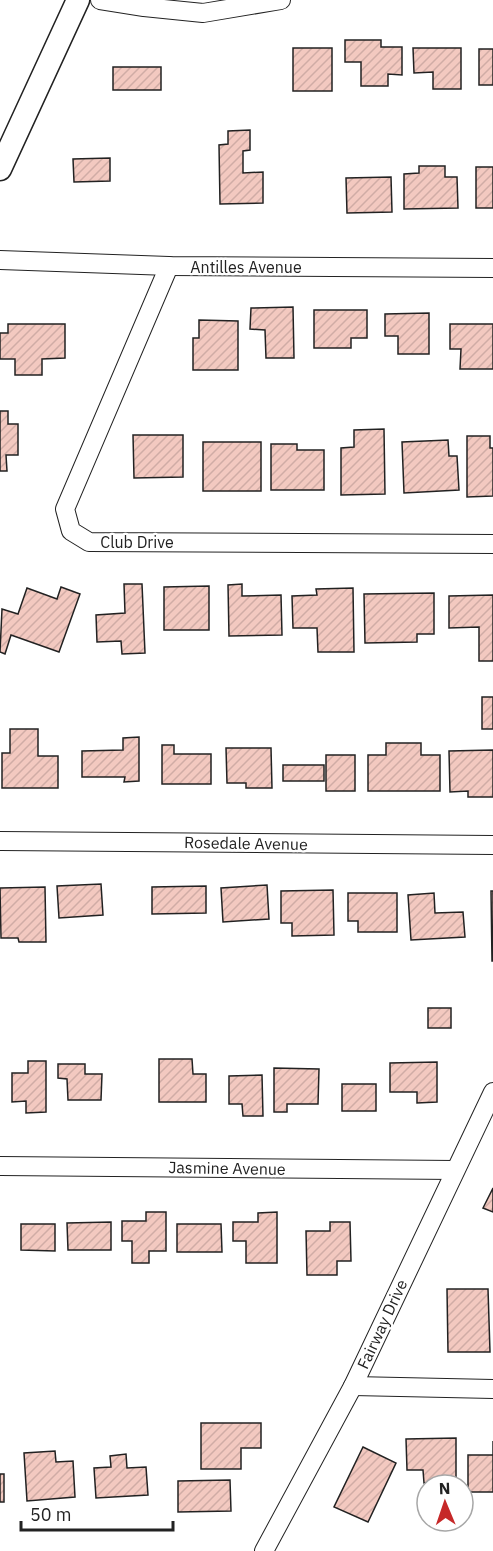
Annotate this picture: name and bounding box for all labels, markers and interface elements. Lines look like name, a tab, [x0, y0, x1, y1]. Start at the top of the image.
street label: Antilles Avenue	[190, 257, 302, 277]
street label: Club Drive	[100, 532, 174, 552]
street label: Rosedale Avenue	[184, 832, 308, 854]
street label: Jasmine Avenue	[168, 1157, 286, 1179]
street label: Fairway Drive	[353, 1276, 412, 1372]
north arrow	[415, 1473, 475, 1533]
text: N	[438, 1478, 451, 1498]
scale bar	[21, 1494, 172, 1532]
text: 50 m	[30, 1503, 72, 1526]

